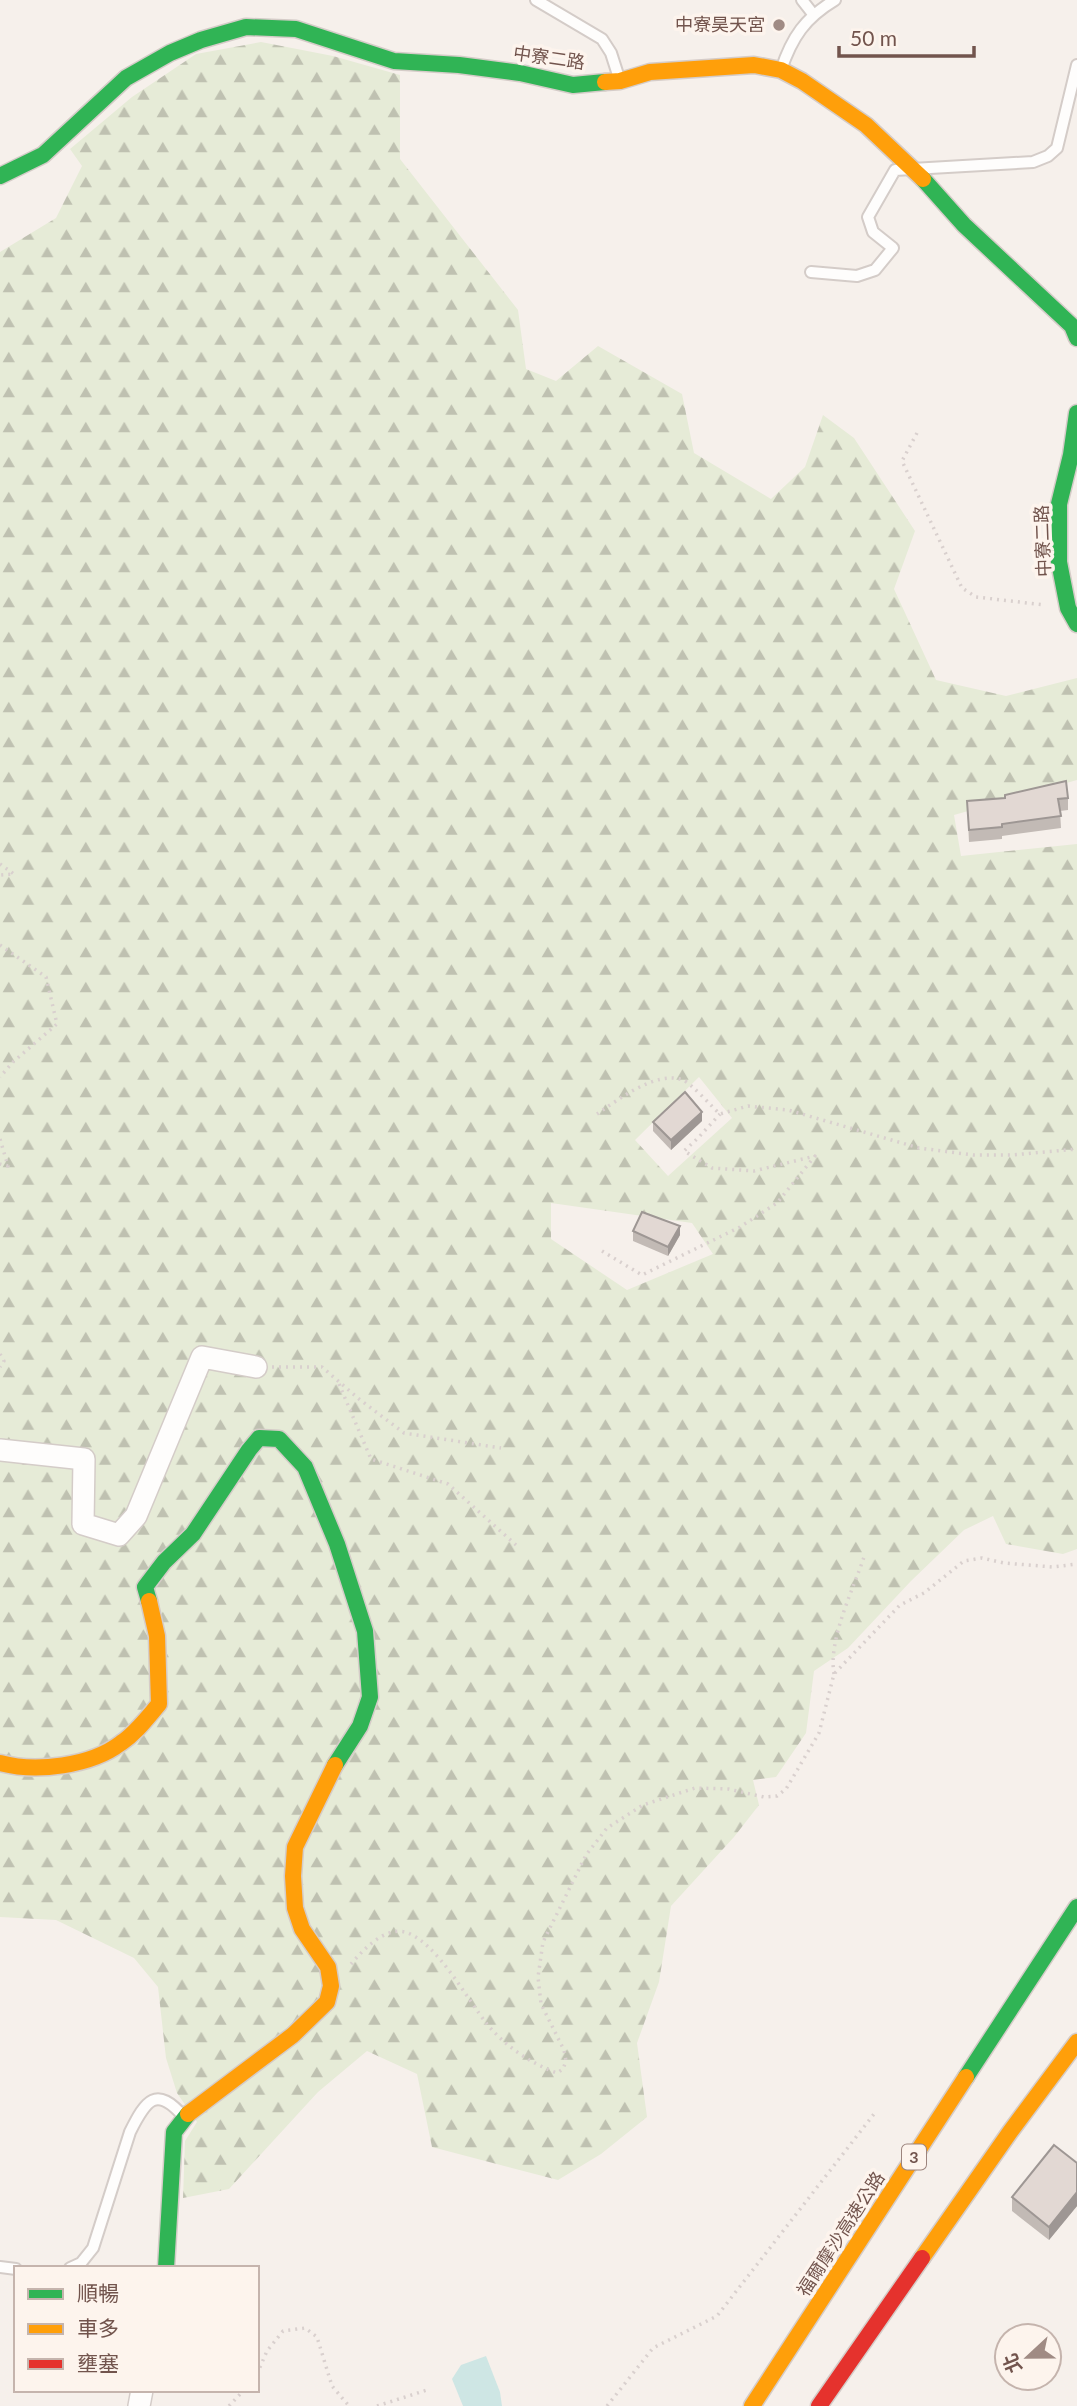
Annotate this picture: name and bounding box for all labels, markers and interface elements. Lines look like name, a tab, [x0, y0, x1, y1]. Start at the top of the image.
place label: 中寮昊天宮	[675, 13, 765, 35]
scale bar	[839, 14, 974, 58]
marker: 中寮昊天宮	[771, 17, 787, 33]
text: 50 m	[850, 25, 897, 50]
street label: 中寮二路	[512, 41, 586, 73]
street label: 中寮二路	[1030, 505, 1054, 577]
road number: 3	[902, 2144, 926, 2170]
street label: 福爾摩沙高速公路	[792, 2167, 889, 2300]
legend	[14, 2266, 259, 2392]
text: 順暢	[77, 2280, 119, 2305]
text: 車多	[77, 2315, 119, 2340]
north arrow	[993, 2322, 1063, 2392]
text: 壅塞	[77, 2350, 119, 2375]
text: 北	[998, 2350, 1026, 2377]

